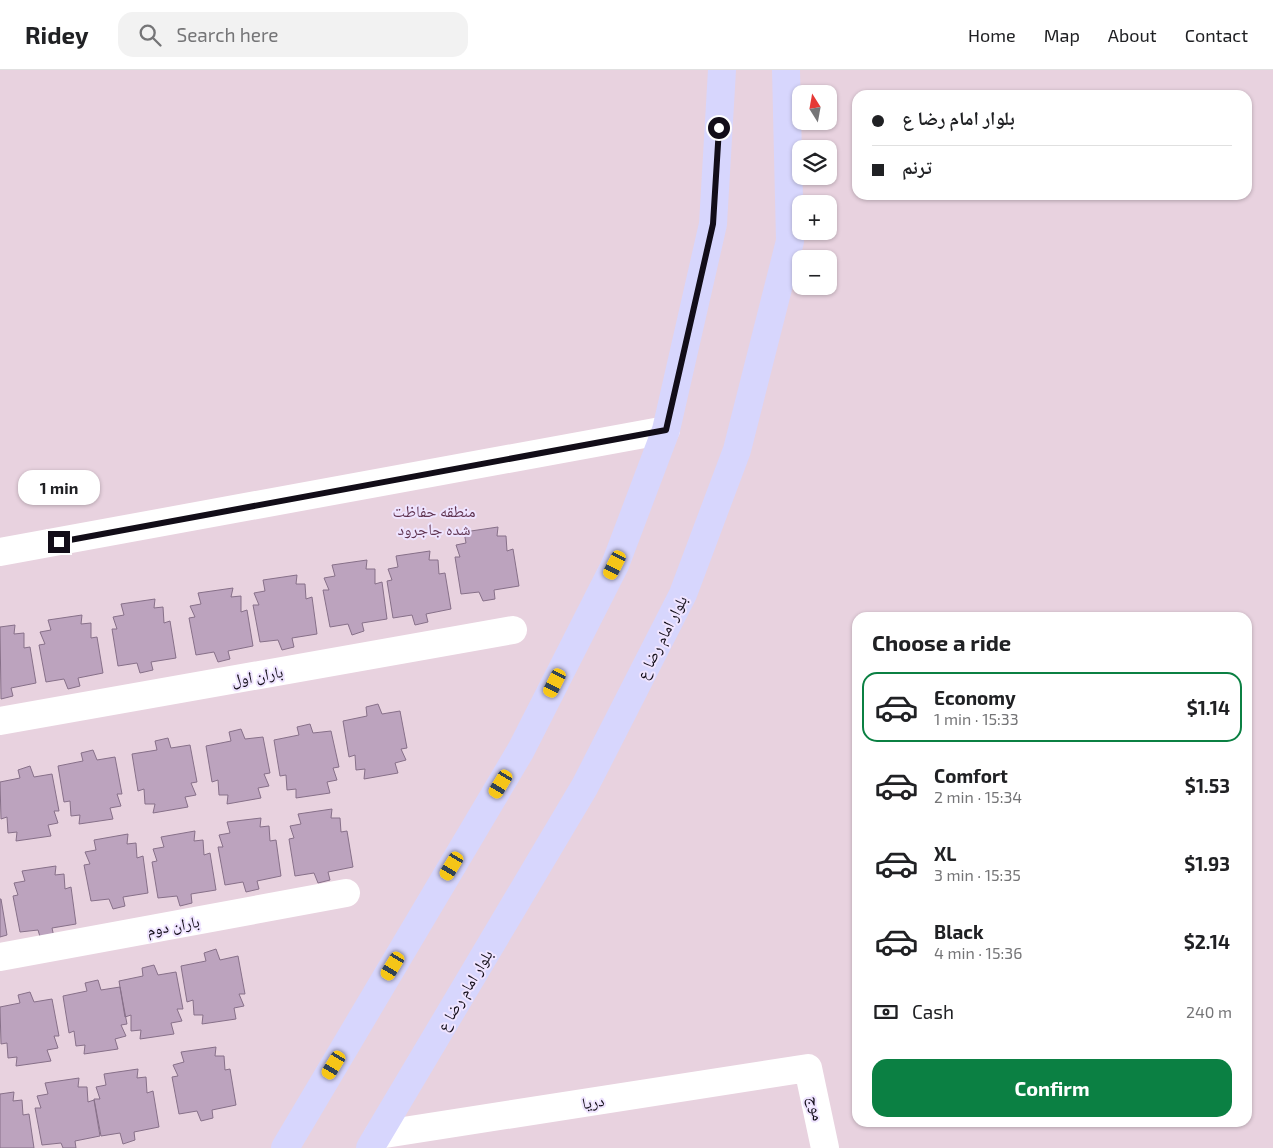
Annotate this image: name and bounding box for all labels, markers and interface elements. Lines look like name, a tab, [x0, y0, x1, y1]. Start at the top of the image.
search box	[118, 12, 468, 57]
text: Ridey	[25, 20, 88, 49]
icon: search	[136, 21, 164, 49]
text: Search here	[176, 23, 279, 46]
text: Home	[968, 24, 1016, 46]
text: Map	[1044, 24, 1080, 46]
text: About	[1108, 24, 1157, 46]
text: Contact	[1185, 24, 1248, 46]
north arrow	[792, 85, 838, 130]
map controls	[792, 85, 837, 295]
text: بلوار امام رضا ع	[902, 106, 1015, 129]
route start	[708, 117, 730, 139]
button: layers	[792, 140, 837, 185]
text: ترنم	[902, 155, 932, 178]
button: +	[792, 195, 837, 240]
button: −	[792, 250, 837, 295]
callout: 1 min	[18, 470, 100, 504]
text: 1 min	[40, 478, 78, 497]
park label: منطقه حفاظت شده جاجرود	[392, 501, 476, 539]
route end	[48, 531, 70, 553]
car	[601, 548, 628, 582]
street label: بلوار امام رضا ع	[632, 592, 692, 683]
text: Choose a ride	[872, 629, 1011, 655]
street label: باران اول	[230, 661, 285, 691]
car	[541, 666, 568, 700]
icon: car	[874, 685, 919, 730]
text: Economy	[934, 686, 1016, 709]
text: $1.14	[1187, 696, 1230, 719]
text: 1 min · 15:33	[934, 709, 1019, 728]
icon: car	[874, 763, 919, 808]
text: Comfort	[934, 764, 1008, 787]
car	[486, 767, 515, 801]
text: $1.53	[1185, 774, 1230, 797]
text: 2 min · 15:34	[934, 787, 1022, 806]
icon: car	[874, 841, 919, 886]
text: XL	[934, 842, 956, 865]
car	[437, 849, 466, 883]
text: $1.93	[1184, 852, 1230, 875]
text: 3 min · 15:35	[934, 865, 1021, 884]
street label: باران دوم	[145, 911, 201, 941]
icon: car	[874, 919, 919, 964]
text: Black	[934, 920, 984, 943]
text: $2.14	[1184, 930, 1230, 953]
text: 4 min · 15:36	[934, 943, 1022, 962]
street label: بلوار امام رضا ع	[432, 946, 498, 1035]
car	[378, 949, 407, 983]
icon: cash	[872, 998, 900, 1026]
text: Cash	[912, 1000, 954, 1023]
text: 240 m	[1186, 1002, 1232, 1021]
car	[319, 1048, 348, 1082]
button: Confirm	[872, 1059, 1232, 1117]
street label: دریا	[580, 1090, 606, 1113]
street label: موج	[803, 1094, 829, 1123]

